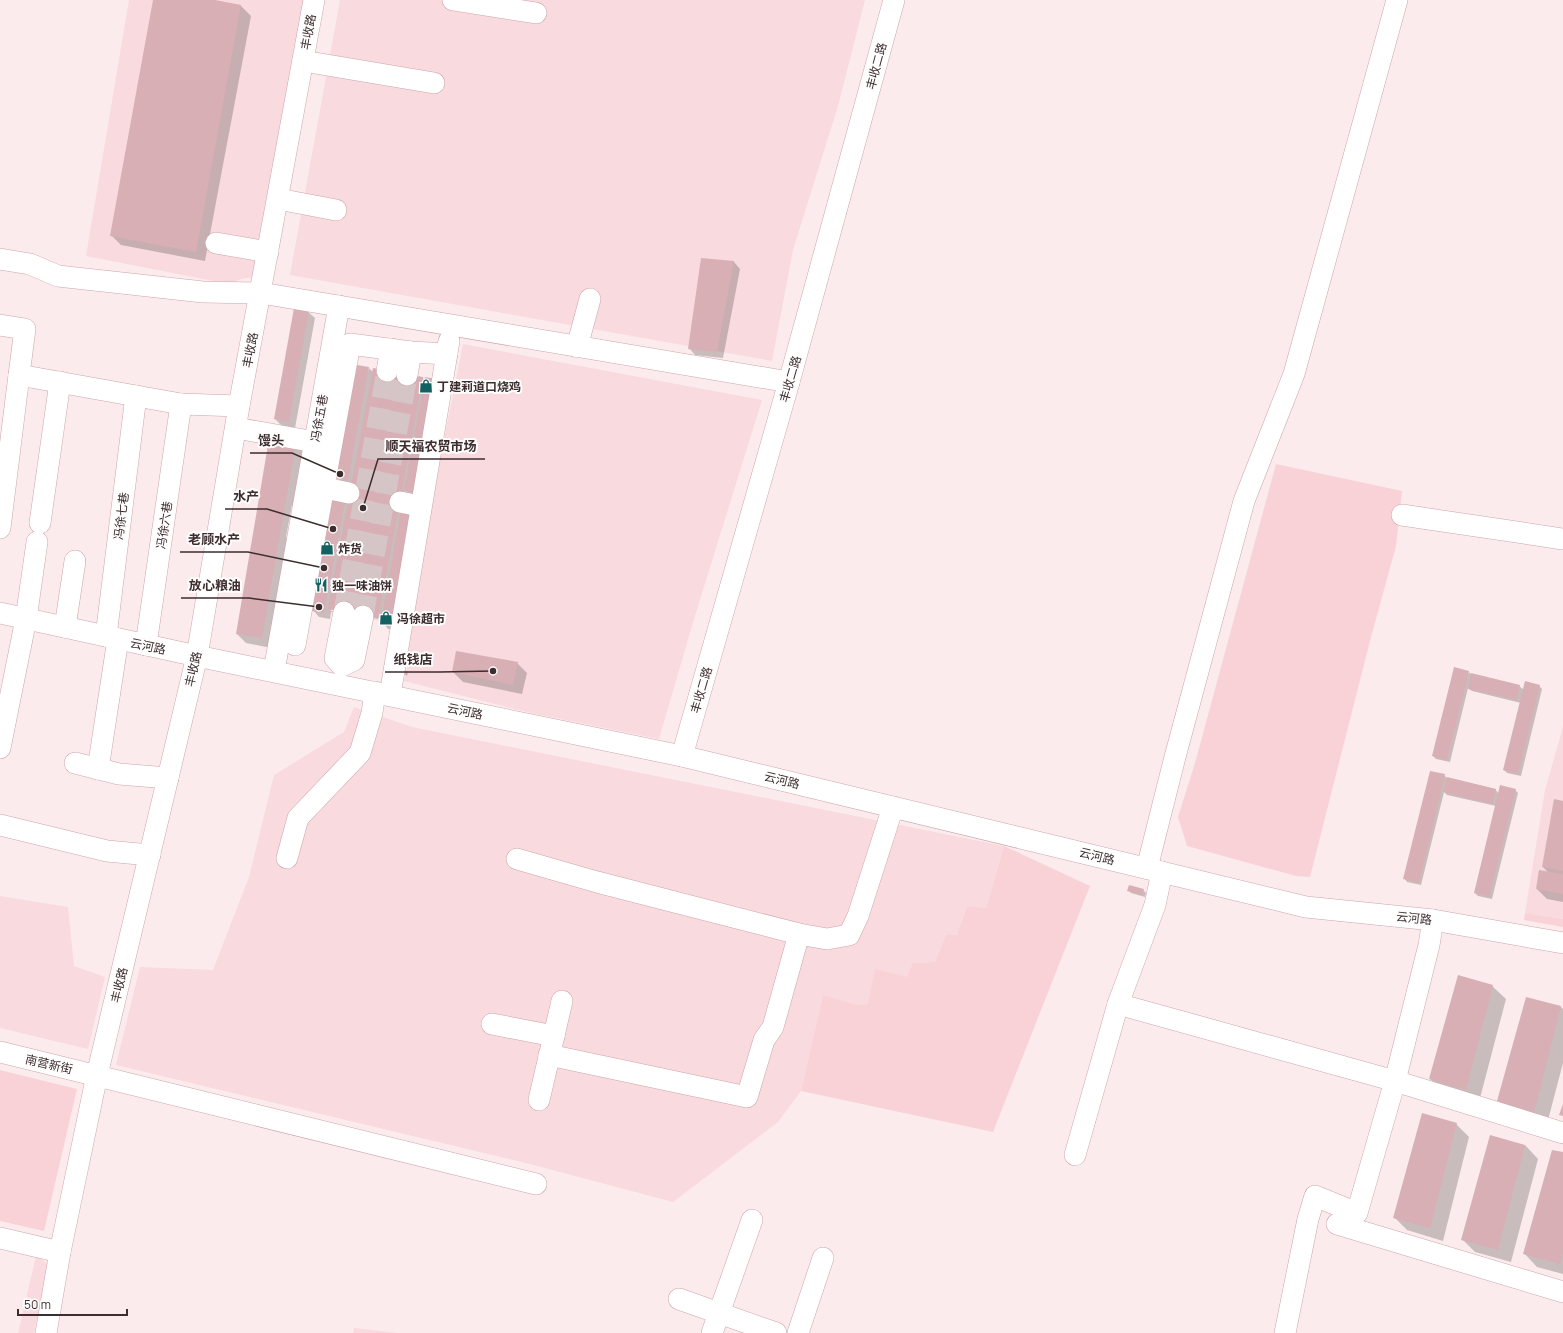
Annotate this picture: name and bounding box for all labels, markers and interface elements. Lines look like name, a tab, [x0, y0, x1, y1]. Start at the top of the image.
street label: 丰收路	[297, 13, 319, 51]
street label: 丰收二路	[862, 41, 890, 91]
street label: 丰收路	[238, 331, 262, 369]
street label: 丰收二路	[775, 354, 805, 404]
shop icon: 丁建莉道口烧鸡	[418, 378, 434, 394]
place label: 丁建莉道口烧鸡	[437, 378, 521, 395]
street label: 冯徐五巷	[306, 393, 332, 443]
callout: 馒头	[250, 428, 292, 453]
text: 馒头	[258, 431, 284, 449]
callout: 顺天福农贸市场	[378, 434, 485, 459]
text: 顺天福农贸市场	[385, 437, 477, 455]
callout: 水产	[225, 484, 267, 509]
text: 水产	[233, 487, 259, 505]
street label: 冯徐七巷	[110, 491, 132, 541]
street label: 冯徐六巷	[152, 500, 176, 550]
callout: 老顾水产	[180, 527, 248, 552]
text: 老顾水产	[188, 530, 240, 548]
shop icon: 炸货	[319, 540, 335, 556]
place label: 炸货	[338, 540, 362, 557]
callout: 放心粮油	[181, 573, 249, 598]
text: 放心粮油	[188, 576, 241, 594]
restaurant icon: 独一味油饼	[313, 577, 329, 593]
place label: 独一味油饼	[332, 577, 392, 594]
shop icon: 冯徐超市	[378, 610, 394, 626]
place label: 冯徐超市	[397, 610, 445, 627]
street label: 云河路	[129, 634, 167, 658]
callout: 纸钱店	[385, 647, 440, 672]
street label: 丰收路	[181, 650, 205, 688]
text: 纸钱店	[393, 650, 433, 668]
street label: 丰收二路	[686, 665, 716, 715]
street label: 云河路	[446, 699, 484, 723]
street label: 云河路	[762, 767, 802, 793]
street label: 云河路	[1077, 843, 1117, 869]
street label: 云河路	[1395, 908, 1433, 928]
street label: 丰收路	[107, 966, 131, 1004]
street label: 南营新街	[24, 1050, 74, 1078]
scale bar	[18, 1291, 127, 1317]
text: 50 m	[24, 1296, 51, 1313]

